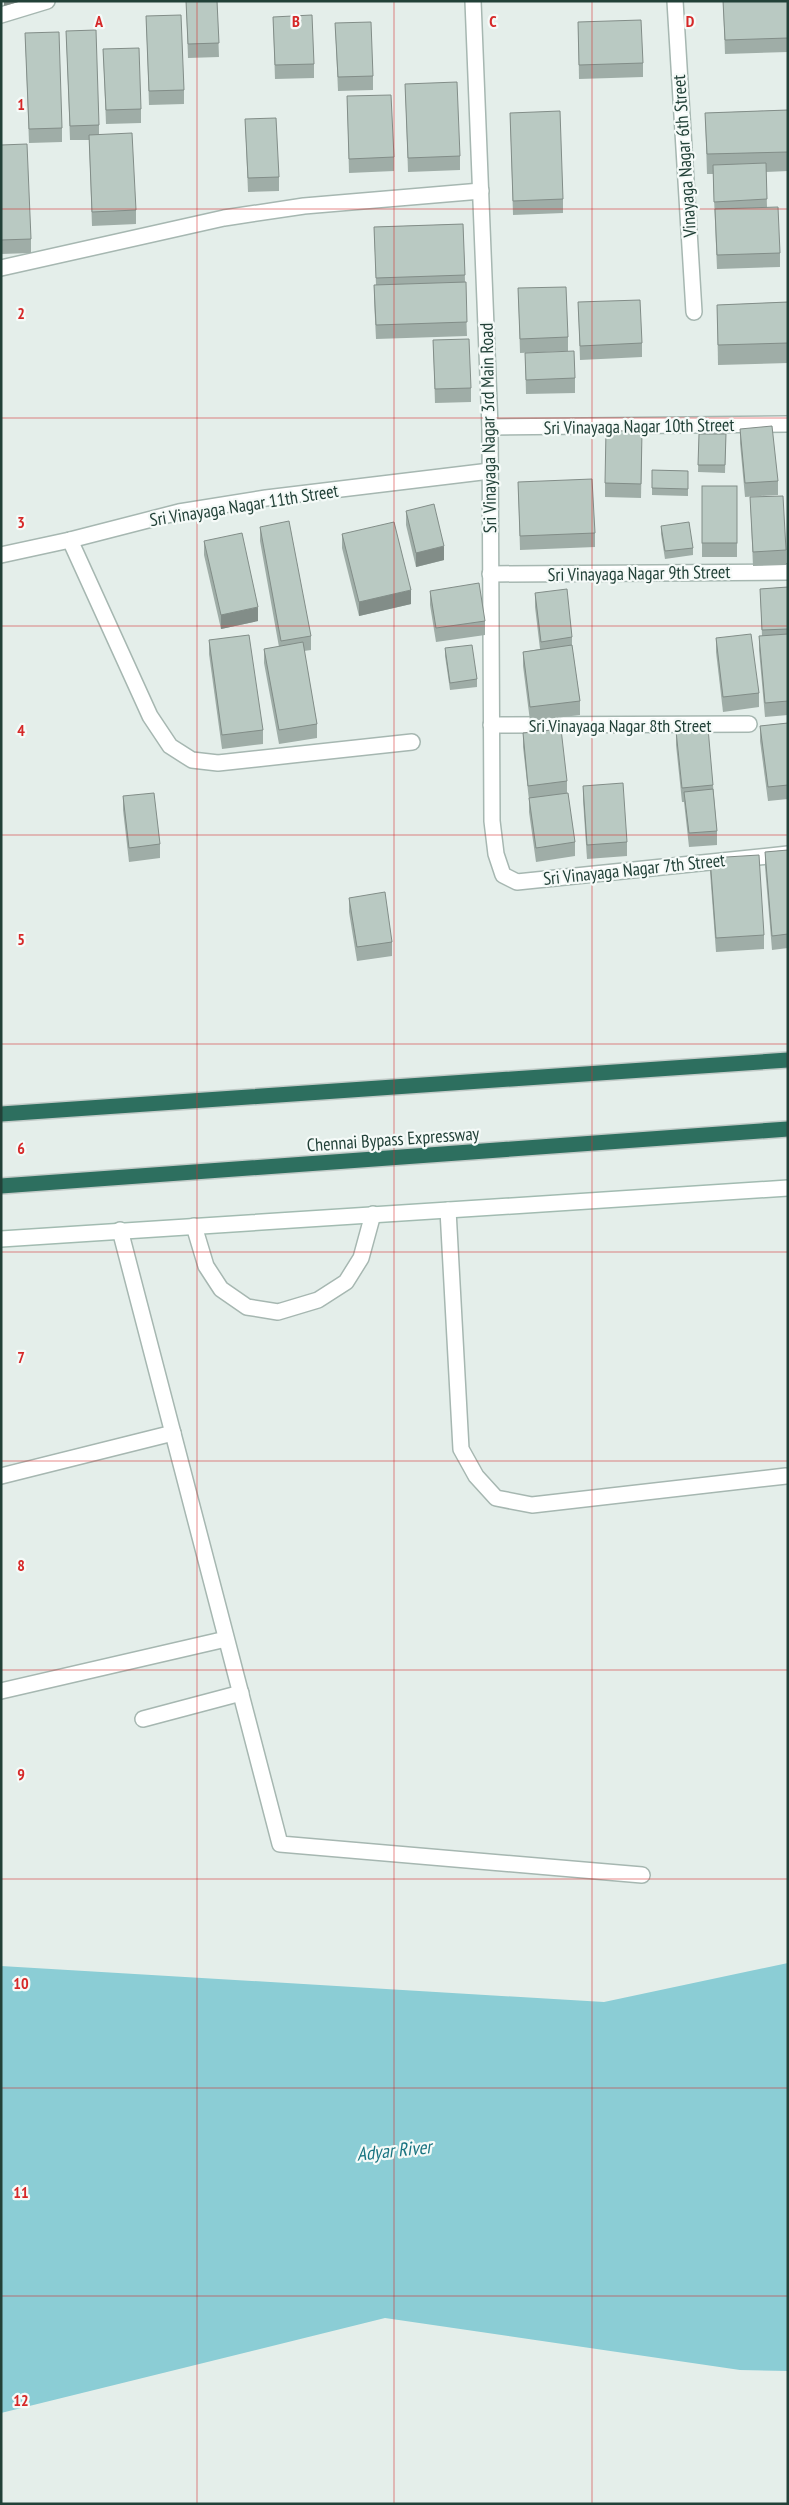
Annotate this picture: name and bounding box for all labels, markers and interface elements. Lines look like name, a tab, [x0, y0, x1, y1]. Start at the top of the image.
text: A	[94, 11, 104, 31]
text: B	[292, 11, 300, 31]
text: C	[489, 11, 497, 31]
text: D	[686, 11, 695, 31]
street label: Vinayaga Nagar 6th Street	[667, 74, 701, 239]
text: 1	[17, 94, 25, 114]
text: 2	[17, 303, 25, 323]
street label: Sri Vinayaga Nagar 3rd Main Road	[475, 323, 501, 533]
street label: Sri Vinayaga Nagar 10th Street	[543, 413, 735, 439]
street label: Sri Vinayaga Nagar 11th Street	[148, 479, 340, 531]
text: 3	[17, 512, 25, 532]
street label: Sri Vinayaga Nagar 9th Street	[547, 560, 731, 586]
street label: Sri Vinayaga Nagar 8th Street	[529, 714, 711, 737]
text: 4	[17, 720, 25, 740]
street label: Sri Vinayaga Nagar 7th Street	[542, 848, 726, 890]
text: 5	[17, 929, 25, 949]
street label: Chennai Bypass Expressway	[306, 1121, 480, 1156]
text: 6	[17, 1138, 25, 1158]
text: 7	[17, 1347, 25, 1367]
text: 8	[17, 1555, 25, 1575]
text: 9	[17, 1764, 25, 1784]
text: 10	[13, 1973, 29, 1993]
water label: Adyar River	[356, 2134, 435, 2166]
text: 11	[13, 2182, 29, 2202]
text: 12	[13, 2390, 29, 2410]

